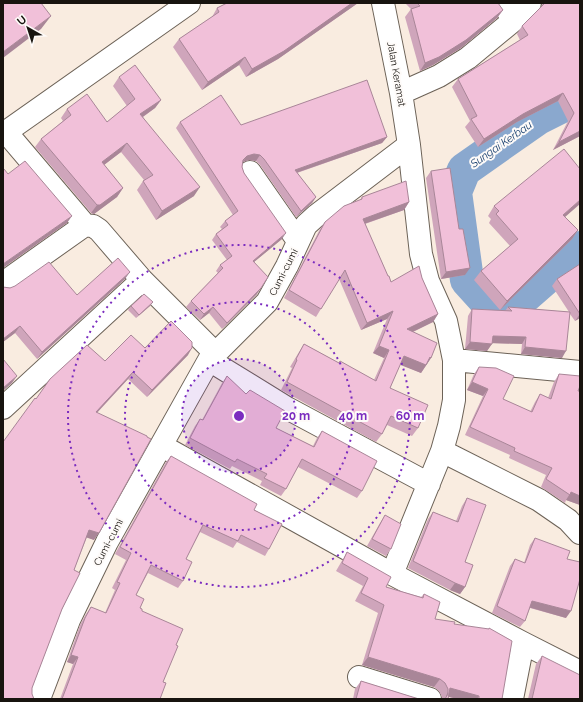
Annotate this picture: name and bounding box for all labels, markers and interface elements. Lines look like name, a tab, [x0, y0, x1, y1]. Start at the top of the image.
north arrow	[8, 8, 48, 48]
text: U	[15, 13, 29, 28]
street label: Jalan Keramat	[385, 41, 408, 108]
water label: Sungai Kerbau	[467, 118, 535, 171]
street label: Cumi-cumi	[267, 247, 300, 298]
centre of rings	[232, 409, 246, 423]
text: 20 m	[282, 409, 310, 423]
text: 40 m	[339, 409, 367, 423]
text: 60 m	[396, 409, 424, 423]
street label: Cumi-cumi	[92, 517, 125, 567]

